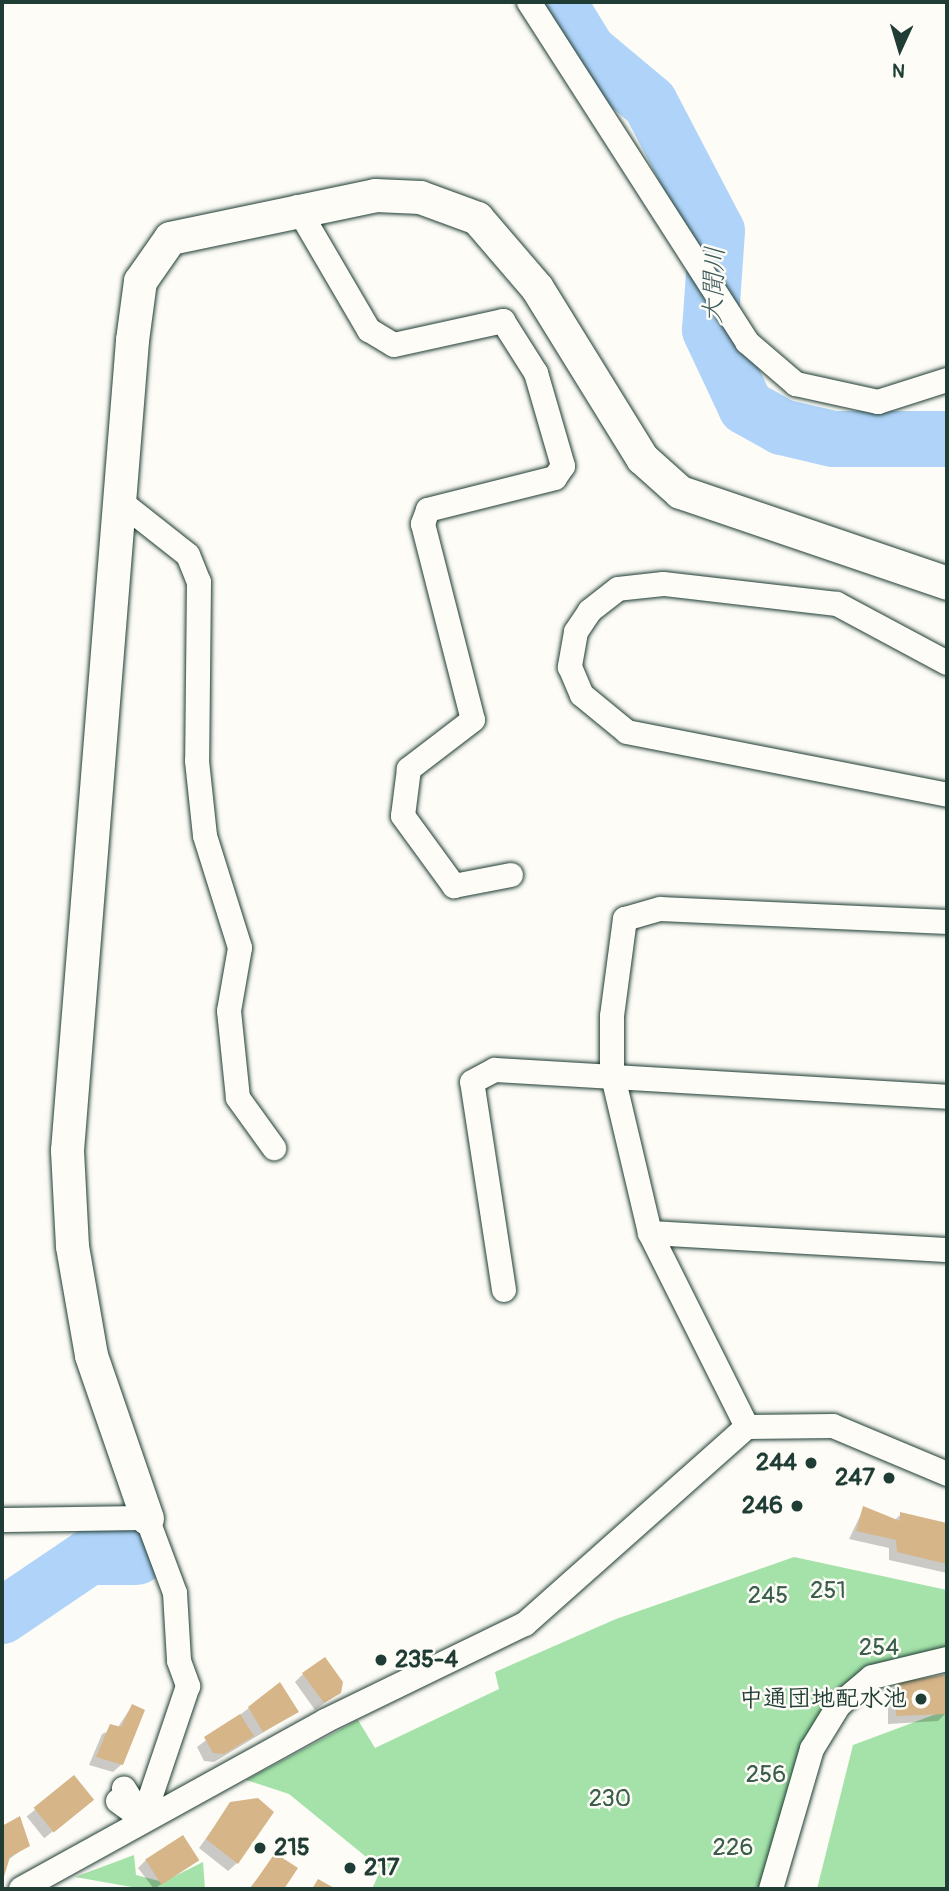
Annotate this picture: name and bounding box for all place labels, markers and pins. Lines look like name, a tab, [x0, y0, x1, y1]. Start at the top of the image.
place label: 244	[756, 1449, 797, 1477]
marker: 244	[803, 1455, 819, 1471]
place label: 247	[835, 1464, 875, 1492]
marker: 247	[881, 1470, 897, 1486]
place label: 246	[742, 1492, 783, 1520]
marker: 246	[789, 1498, 805, 1514]
place label: 235-4	[395, 1646, 458, 1674]
marker: 235-4	[373, 1652, 389, 1668]
place label: 中通団地配水池	[739, 1685, 907, 1713]
marker: 中通団地配水池	[913, 1691, 929, 1707]
place label: 215	[274, 1834, 310, 1862]
marker: 215	[252, 1840, 268, 1856]
place label: 217	[364, 1854, 399, 1882]
marker: 217	[342, 1860, 358, 1876]

